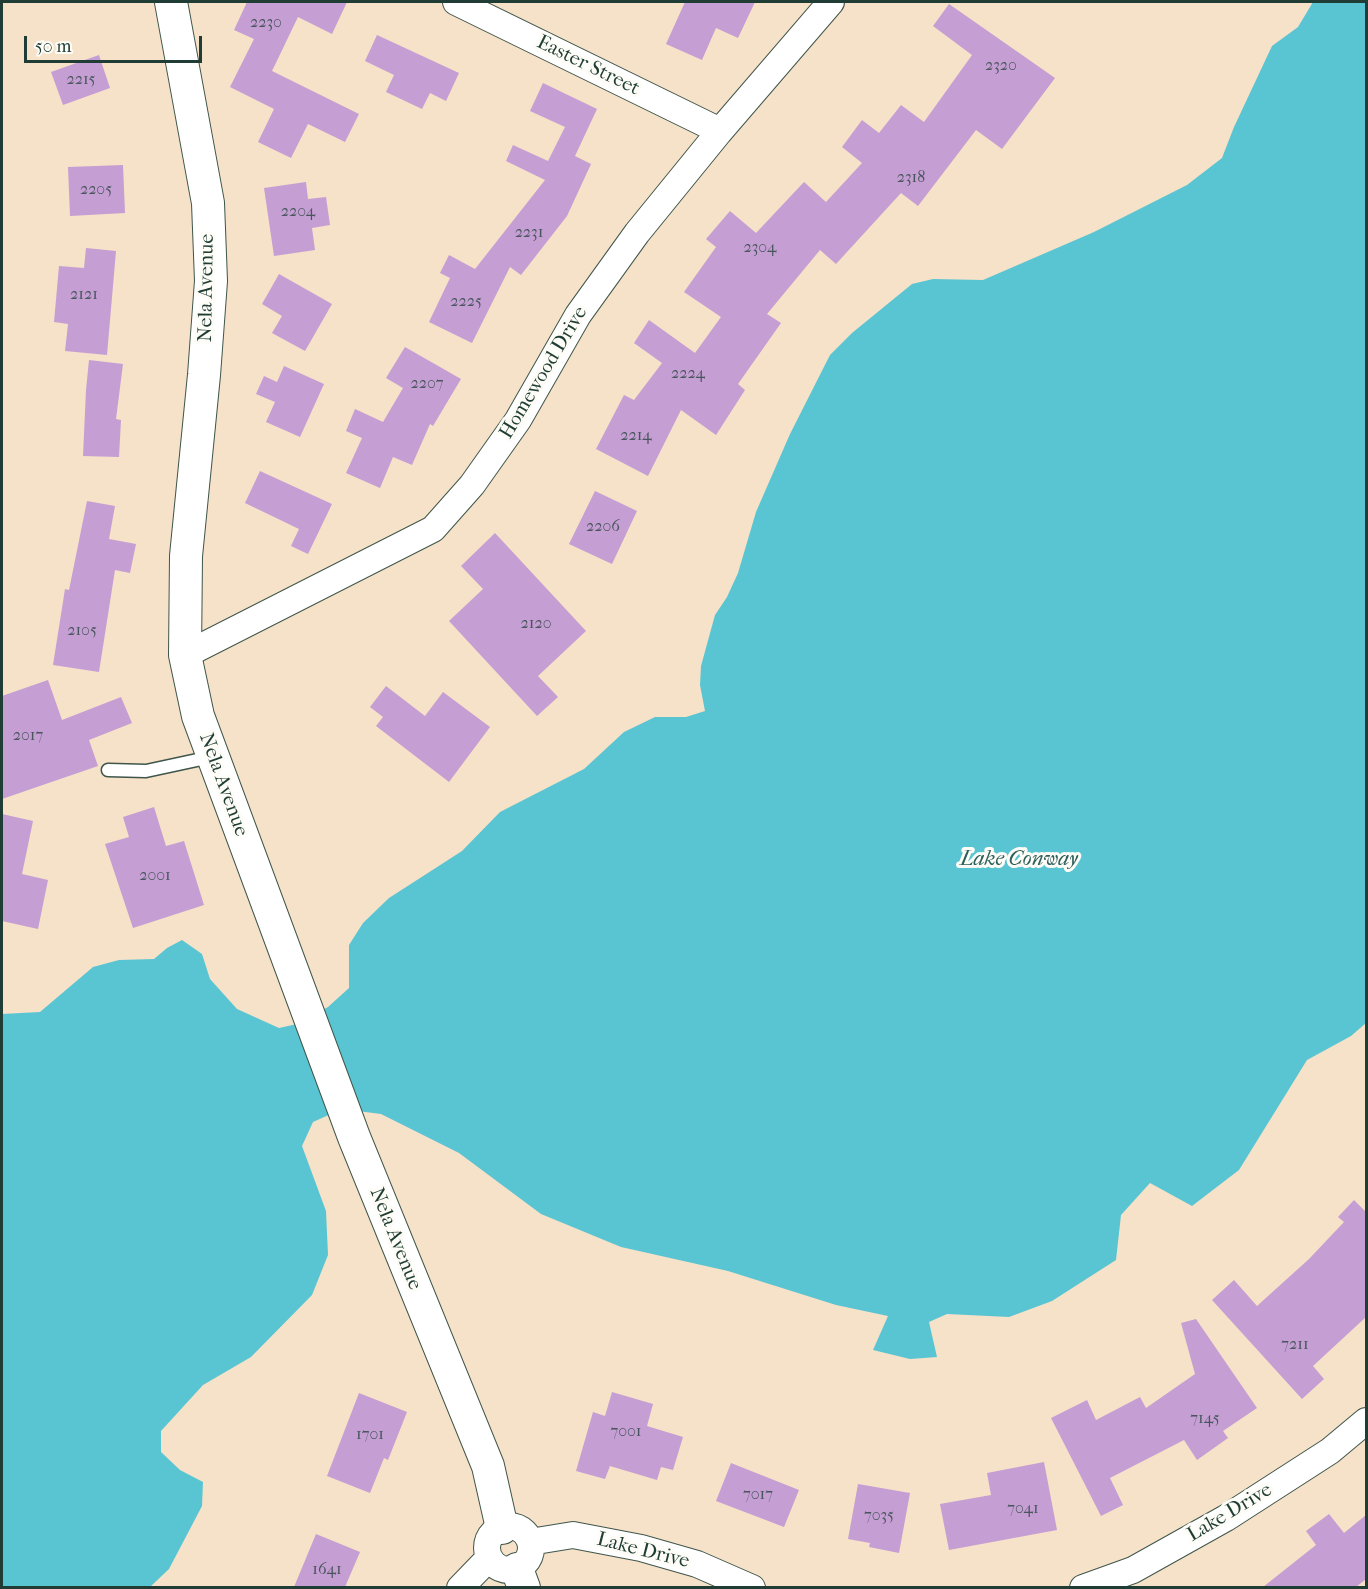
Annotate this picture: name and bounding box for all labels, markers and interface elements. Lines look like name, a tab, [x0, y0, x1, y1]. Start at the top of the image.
house number: 2230	[250, 13, 282, 33]
scale bar	[27, 24, 206, 62]
street label: Easter Street	[533, 31, 643, 101]
text: 50 m	[35, 36, 71, 57]
house number: 2320	[985, 56, 1017, 76]
house number: 2215	[66, 70, 96, 90]
house number: 2318	[897, 168, 925, 188]
house number: 2205	[80, 180, 112, 200]
house number: 2204	[281, 202, 315, 222]
house number: 2231	[515, 223, 543, 243]
street label: Nela Avenue	[194, 234, 220, 342]
house number: 2304	[744, 238, 776, 258]
house number: 2121	[70, 285, 98, 305]
house number: 2225	[450, 292, 482, 312]
street label: Homewood Drive	[495, 302, 593, 444]
house number: 2224	[671, 364, 705, 384]
house number: 2207	[410, 374, 444, 394]
house number: 2214	[620, 426, 652, 446]
house number: 2206	[586, 517, 620, 537]
house number: 2120	[521, 614, 551, 634]
house number: 2105	[67, 621, 97, 641]
house number: 2017	[13, 726, 43, 746]
street label: Nela Avenue	[193, 730, 253, 840]
water label: Lake Conway	[960, 847, 1078, 873]
house number: 2001	[139, 866, 171, 886]
street label: Nela Avenue	[364, 1184, 426, 1294]
house number: 7211	[1281, 1335, 1309, 1355]
house number: 7145	[1190, 1409, 1220, 1429]
house number: 7001	[611, 1422, 641, 1442]
house number: 1701	[356, 1425, 384, 1445]
street label: Lake Drive	[1183, 1478, 1277, 1548]
house number: 7017	[743, 1485, 773, 1505]
house number: 7041	[1007, 1499, 1039, 1519]
house number: 7035	[864, 1506, 894, 1526]
street label: Lake Drive	[594, 1528, 692, 1574]
house number: 1641	[312, 1560, 342, 1580]

